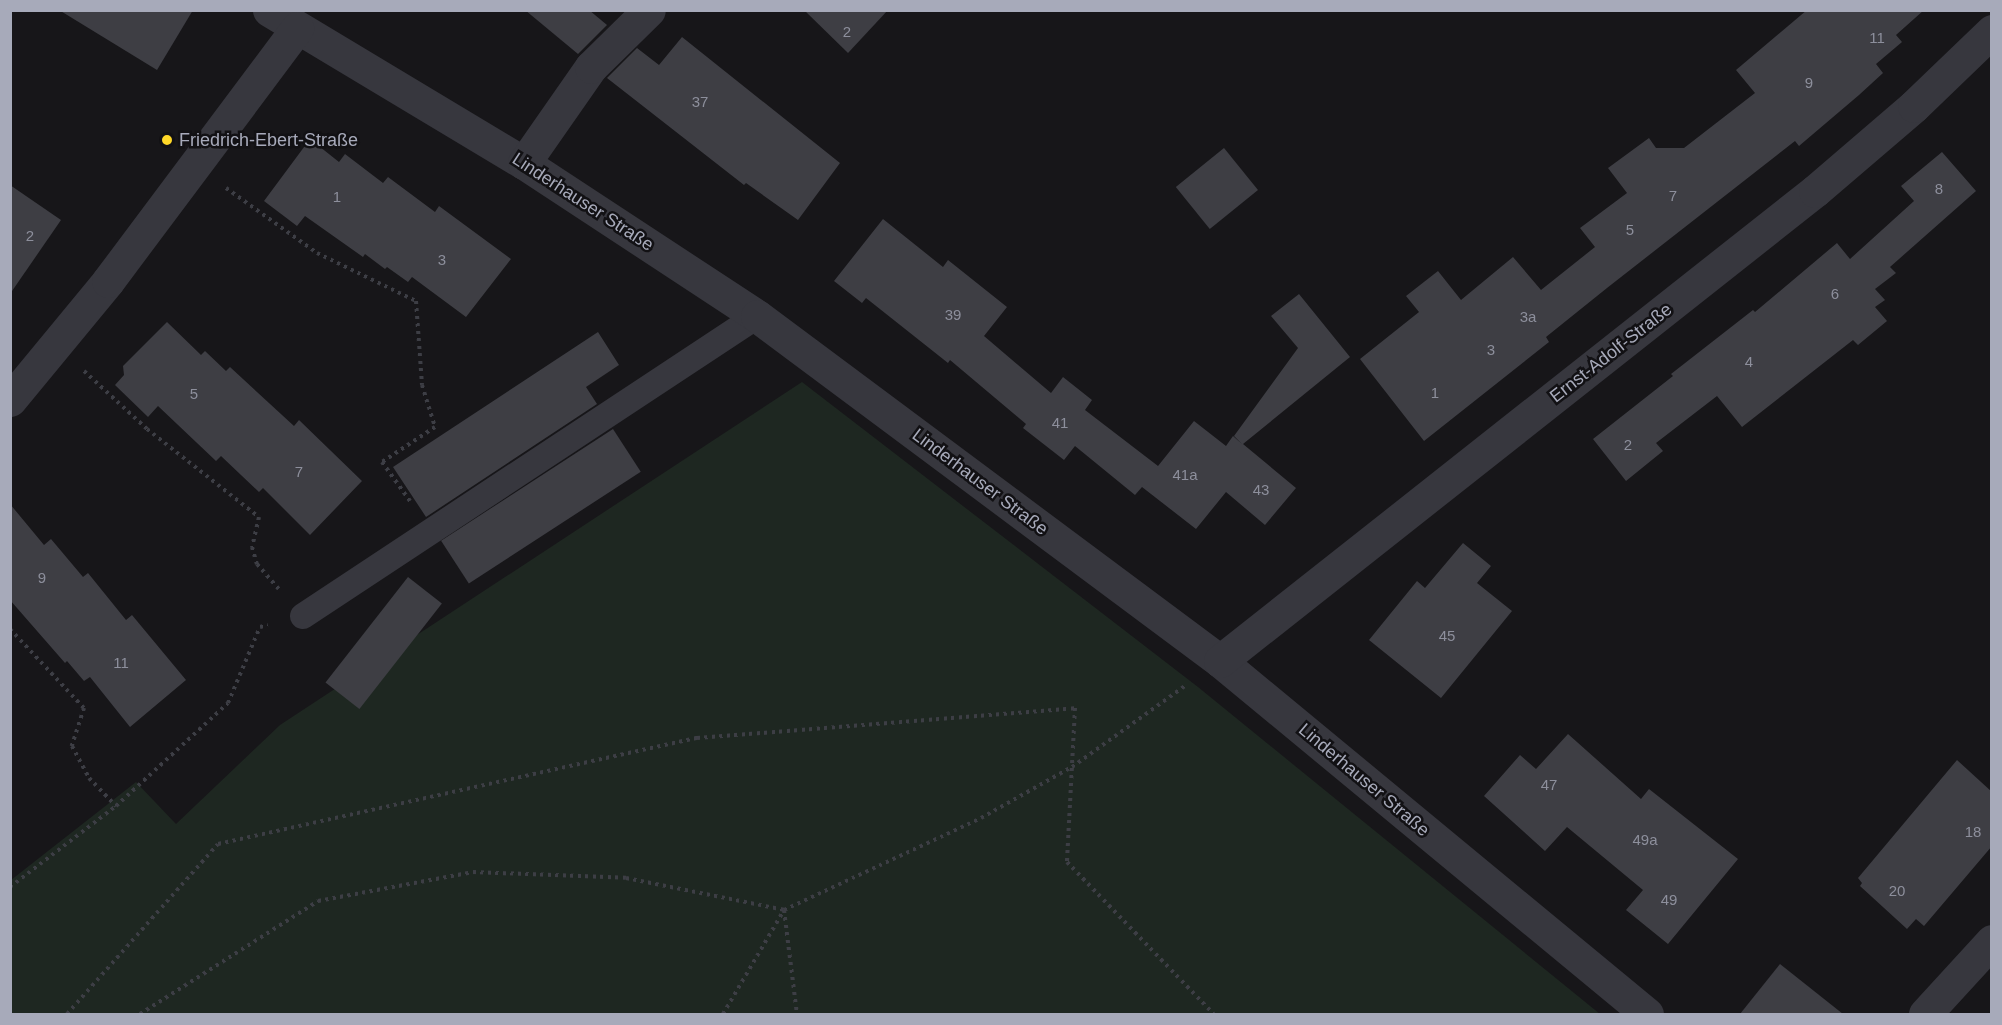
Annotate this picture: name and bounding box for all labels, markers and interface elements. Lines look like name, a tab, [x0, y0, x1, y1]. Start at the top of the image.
house number: 2	[843, 23, 851, 41]
house number: 11	[1869, 29, 1885, 47]
house number: 9	[1805, 74, 1813, 92]
house number: 37	[692, 93, 708, 111]
place label: Friedrich-Ebert-Straße	[179, 129, 358, 151]
marker: Friedrich-Ebert-Straße	[160, 133, 174, 147]
street label: Linderhauser Straße	[508, 148, 658, 256]
house number: 8	[1935, 180, 1943, 198]
house number: 7	[1669, 187, 1677, 205]
house number: 1	[333, 188, 341, 206]
house number: 5	[1626, 221, 1634, 239]
house number: 2	[26, 227, 34, 245]
house number: 3	[438, 251, 446, 269]
house number: 6	[1831, 285, 1839, 303]
street label: Ernst-Adolf-Straße	[1546, 299, 1676, 407]
house number: 39	[945, 306, 961, 324]
house number: 3a	[1520, 308, 1536, 326]
house number: 3	[1487, 341, 1495, 359]
house number: 4	[1745, 353, 1753, 371]
house number: 1	[1431, 384, 1439, 402]
house number: 5	[190, 385, 198, 403]
house number: 41	[1052, 414, 1068, 432]
street label: Linderhauser Straße	[908, 424, 1052, 540]
house number: 2	[1624, 436, 1632, 454]
house number: 7	[295, 463, 303, 481]
house number: 41a	[1172, 466, 1198, 484]
house number: 43	[1253, 481, 1269, 499]
house number: 9	[38, 569, 46, 587]
house number: 45	[1439, 627, 1455, 645]
house number: 11	[113, 654, 129, 672]
street label: Linderhauser Straße	[1294, 719, 1434, 841]
house number: 47	[1541, 776, 1557, 794]
house number: 18	[1965, 823, 1981, 841]
house number: 49a	[1632, 831, 1658, 849]
house number: 20	[1889, 882, 1905, 900]
house number: 49	[1661, 891, 1677, 909]

